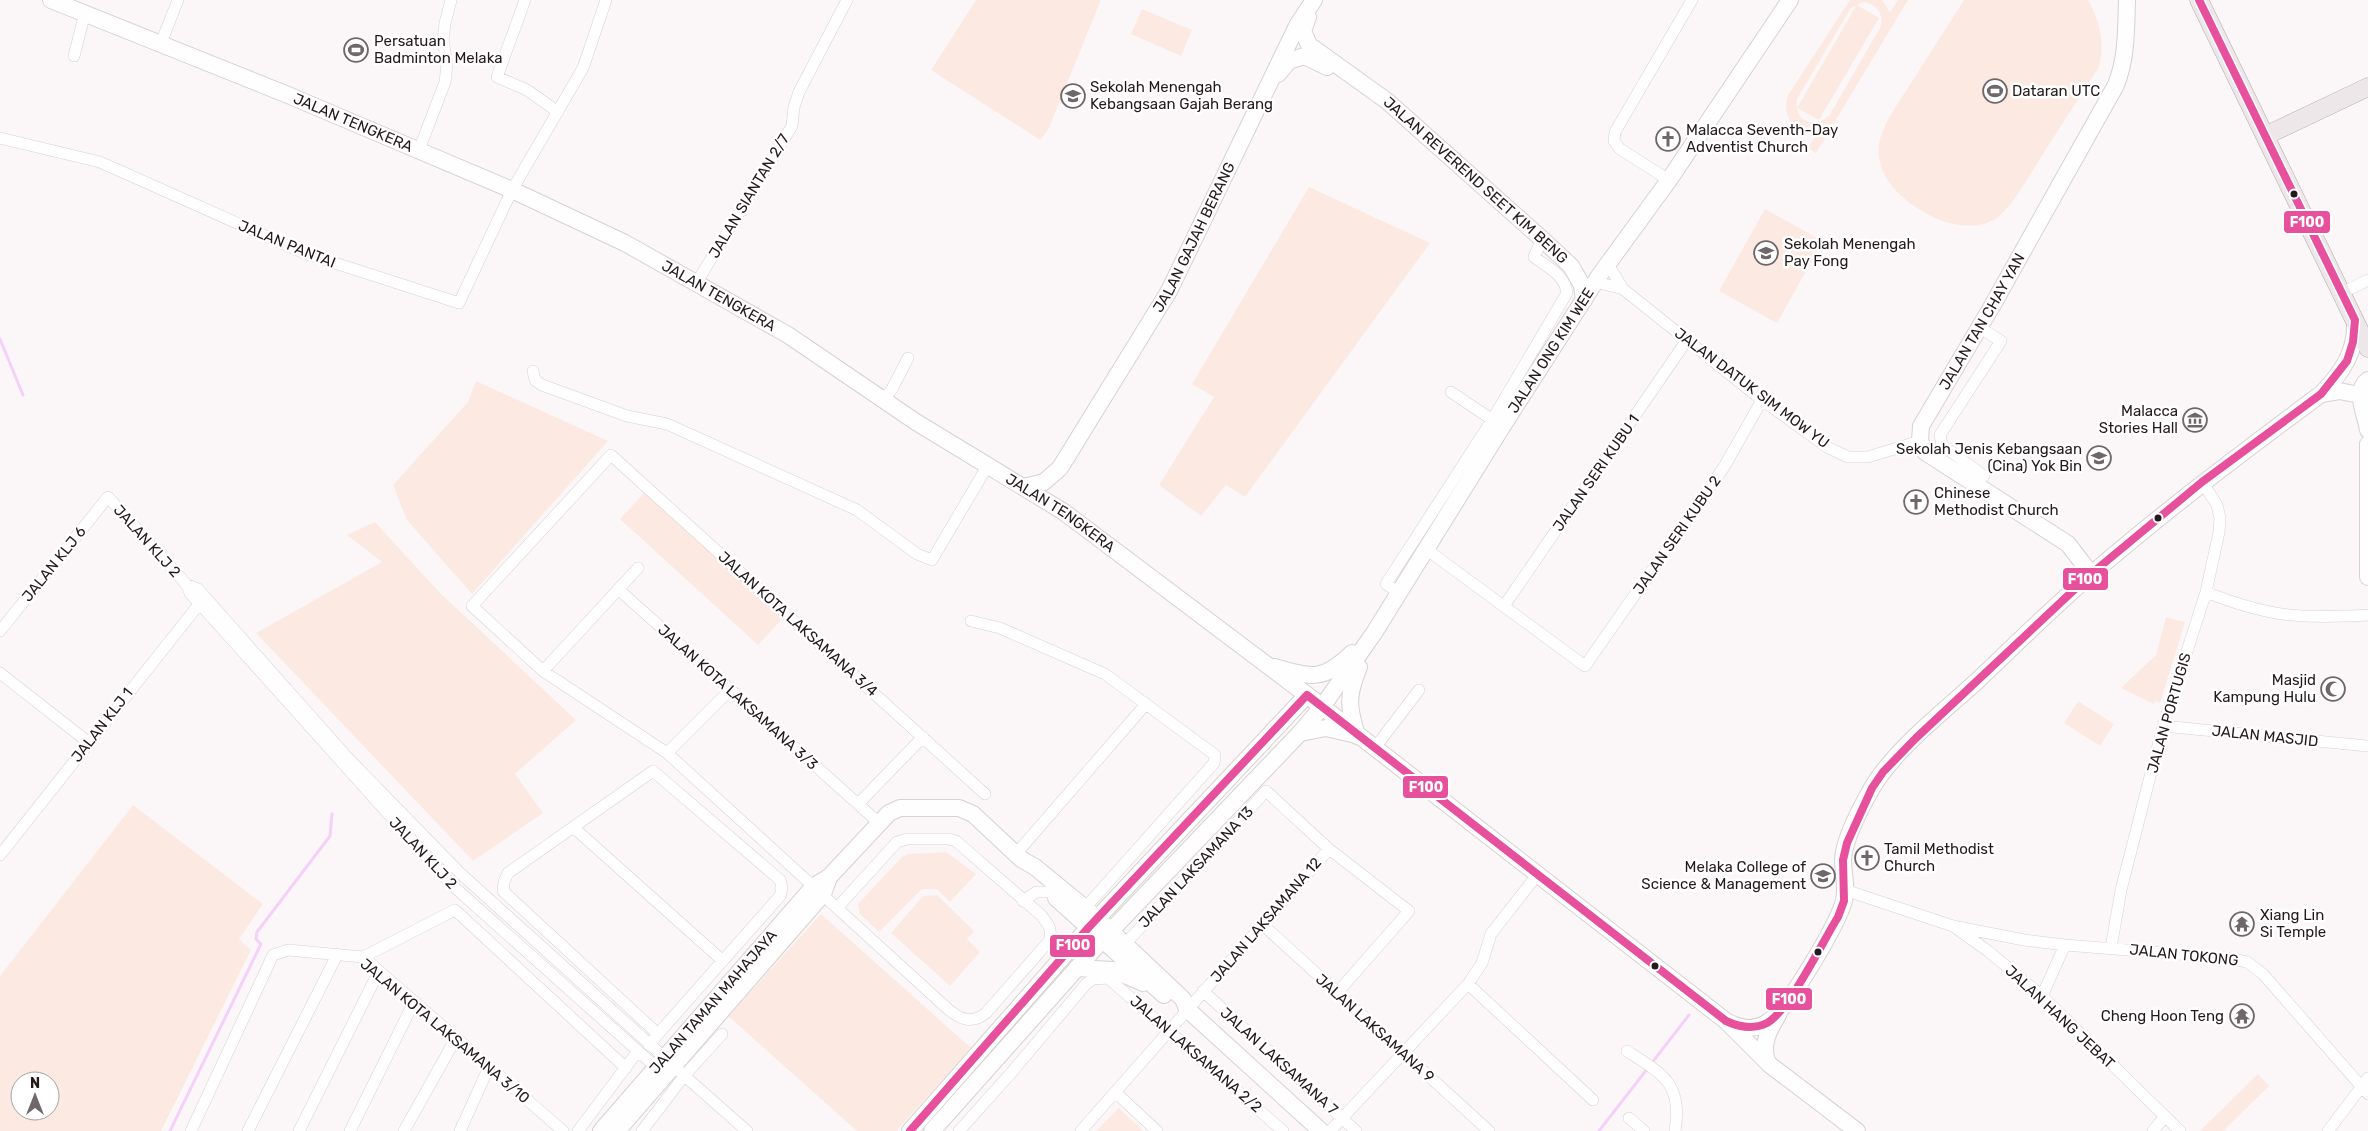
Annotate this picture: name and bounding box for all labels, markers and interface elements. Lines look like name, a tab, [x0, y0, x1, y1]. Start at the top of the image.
place label: Persatuan Badminton Melaka	[374, 32, 503, 67]
sports icon: Persatuan Badminton Melaka	[343, 37, 369, 63]
place label: Sekolah Menengah Kebangsaan Gajah Berang	[1090, 78, 1273, 113]
sports icon: Dataran UTC	[1982, 78, 2008, 104]
place label: Dataran UTC	[2012, 82, 2100, 100]
school or university icon: Sekolah Menengah Kebangsaan Gajah Berang	[1060, 83, 1086, 109]
street label: JALAN TENGKERA	[291, 89, 416, 156]
street label: JALAN REVEREND SEET KIM BENG	[1380, 93, 1572, 267]
place label: Malacca Seventh-Day Adventist Church	[1686, 121, 1838, 156]
church icon: Malacca Seventh-Day Adventist Church	[1655, 126, 1681, 152]
street label: JALAN SIANTAN 2/7	[705, 131, 793, 261]
street label: JALAN GAJAH BERANG	[1149, 159, 1239, 316]
unlabelled marker	[2289, 189, 2299, 199]
line badge: F100	[2283, 210, 2331, 234]
text: F100	[2290, 214, 2324, 231]
street label: JALAN PANTAI	[236, 216, 338, 272]
place label: Sekolah Menengah Pay Fong	[1784, 235, 1916, 270]
school or university icon: Sekolah Menengah Pay Fong	[1753, 240, 1779, 266]
street label: JALAN TAN CHAY YAN	[1935, 250, 2029, 393]
street label: JALAN TENGKERA	[658, 257, 779, 335]
street label: JALAN ONG KIM WEE	[1504, 285, 1598, 417]
street label: JALAN DATUK SIM MOW YU	[1671, 324, 1833, 452]
place label: Malacca Stories Hall	[2099, 402, 2178, 437]
museum icon: Malacca Stories Hall	[2182, 407, 2208, 433]
street label: JALAN SERI KUBU 1	[1549, 411, 1643, 535]
place label: Sekolah Jenis Kebangsaan (Cina) Yok Bin	[1896, 440, 2082, 475]
school or university icon: Sekolah Jenis Kebangsaan (Cina) Yok Bin	[2086, 445, 2112, 471]
street label: JALAN TENGKERA	[1002, 470, 1118, 556]
street label: JALAN SERI KUBU 2	[1629, 472, 1725, 598]
place label: Chinese Methodist Church	[1934, 484, 2059, 519]
church icon: Chinese Methodist Church	[1903, 489, 1929, 515]
street label: JALAN KLJ 2	[110, 501, 184, 581]
unlabelled marker	[2153, 513, 2163, 523]
street label: JALAN KLJ 6	[18, 523, 90, 605]
street label: JALAN KOTA LAKSAMANA 3/4	[715, 548, 881, 700]
line badge: F100	[2062, 567, 2109, 591]
text: F100	[2068, 571, 2102, 588]
street label: JALAN KOTA LAKSAMANA 3/3	[654, 620, 822, 774]
street label: JALAN PORTUGIS	[2143, 651, 2195, 775]
place label: Masjid Kampung Hulu	[2213, 671, 2316, 706]
mosque icon: Masjid Kampung Hulu	[2320, 676, 2346, 702]
street label: JALAN KLJ 1	[68, 684, 136, 766]
street label: JALAN MASJID	[2211, 721, 2319, 751]
line badge: F100	[1402, 775, 1449, 799]
text: F100	[1409, 779, 1443, 796]
street label: JALAN LAKSAMANA 13	[1135, 802, 1257, 932]
street label: JALAN KLJ 2	[385, 813, 461, 893]
place label: Tamil Methodist Church	[1884, 840, 1994, 875]
church icon: Tamil Methodist Church	[1854, 845, 1880, 871]
street label: JALAN LAKSAMANA 12	[1207, 854, 1325, 986]
place label: Melaka College of Science & Management	[1641, 858, 1806, 893]
school or university icon: Melaka College of Science & Management	[1810, 863, 1836, 889]
place label: Xiang Lin Si Temple	[2260, 906, 2326, 941]
temple icon: Xiang Lin Si Temple	[2229, 911, 2255, 937]
street label: JALAN TAMAN MAHAJAYA	[646, 926, 781, 1078]
line badge: F100	[1049, 934, 1096, 958]
text: F100	[1056, 937, 1090, 954]
street label: JALAN TOKONG	[2129, 940, 2239, 970]
unlabelled marker	[1813, 947, 1823, 957]
street label: JALAN KOTA LAKSAMANA 3/10	[357, 955, 533, 1107]
unlabelled marker	[1650, 961, 1660, 971]
street label: JALAN HANG JEBAT	[2002, 962, 2119, 1073]
street label: JALAN LAKSAMANA 9	[1312, 970, 1438, 1086]
line badge: F100	[1765, 987, 1813, 1011]
text: F100	[1772, 991, 1806, 1008]
street label: JALAN LAKSAMANA 2/2	[1126, 992, 1266, 1116]
street label: JALAN LAKSAMANA 7	[1217, 1003, 1342, 1119]
temple icon: Cheng Hoon Teng	[2229, 1003, 2255, 1029]
place label: Cheng Hoon Teng	[2101, 1007, 2224, 1025]
north arrow	[10, 1071, 60, 1121]
text: N	[30, 1075, 40, 1092]

